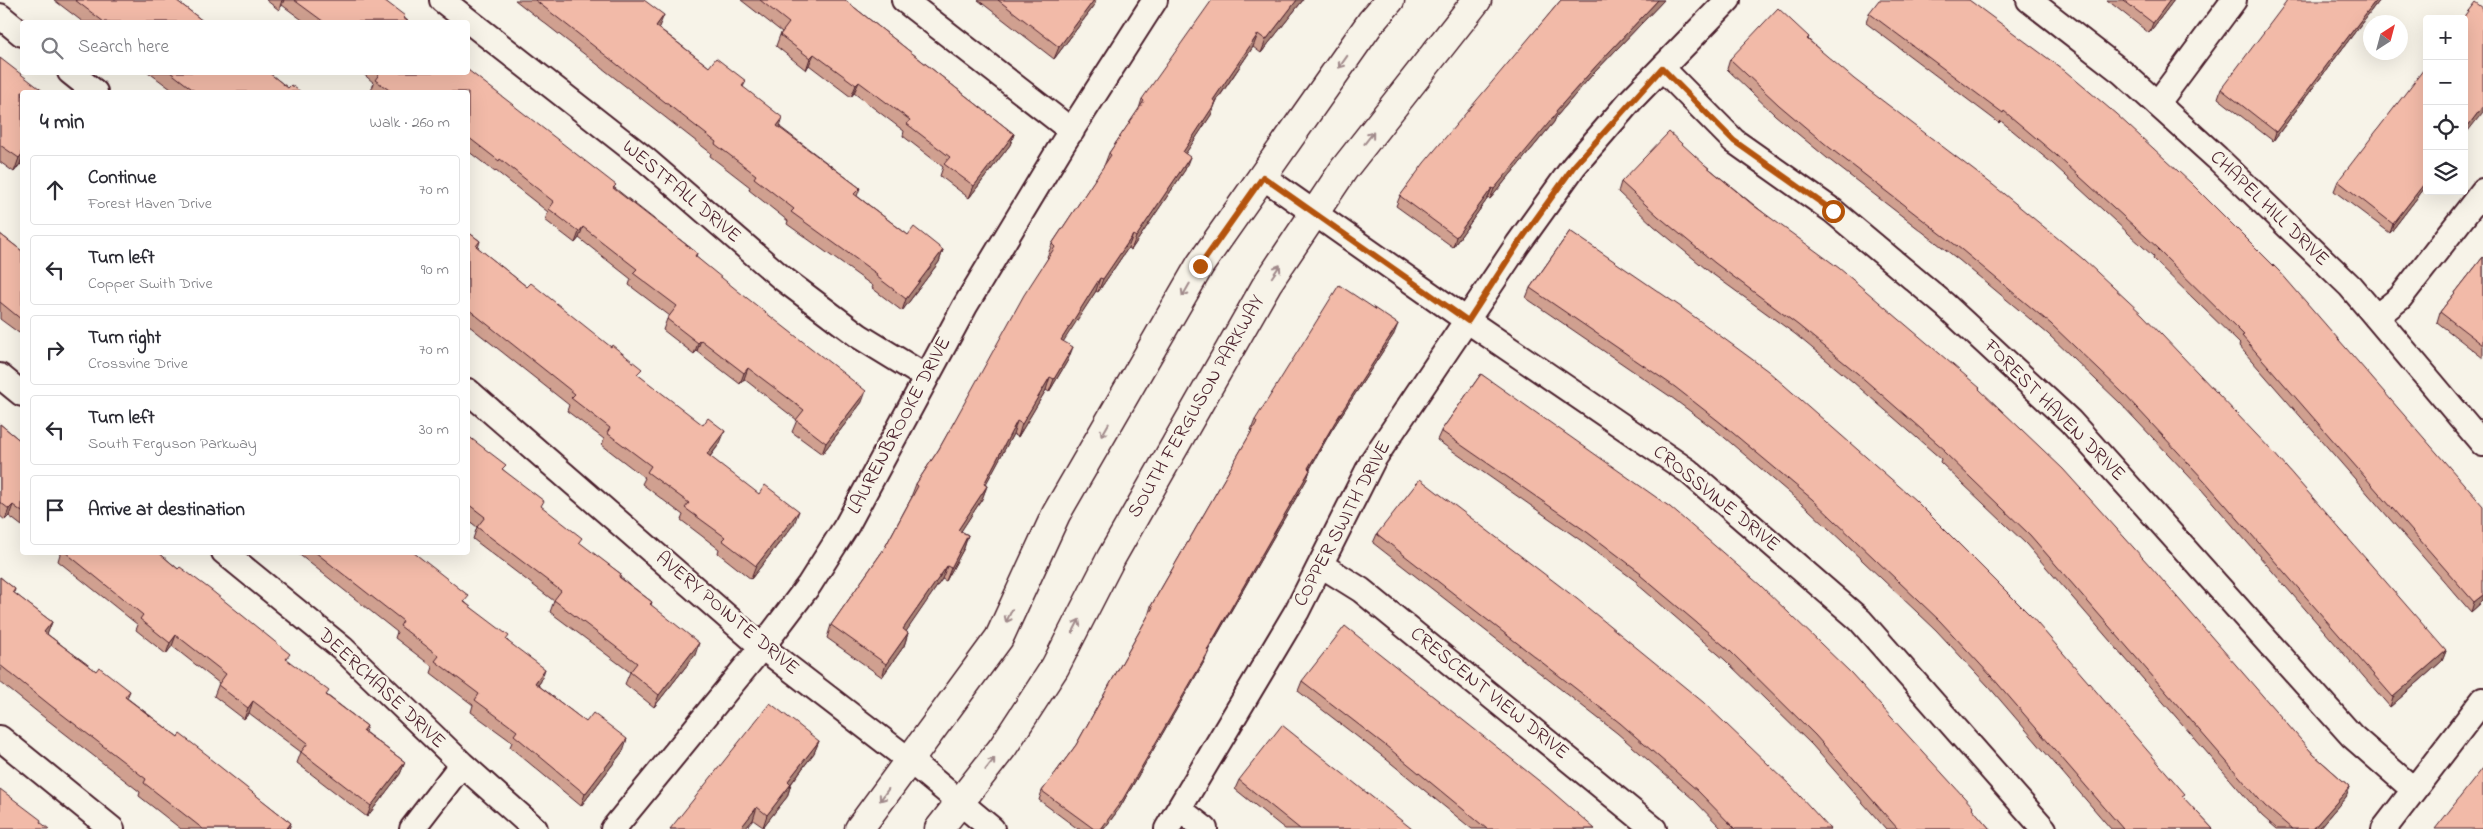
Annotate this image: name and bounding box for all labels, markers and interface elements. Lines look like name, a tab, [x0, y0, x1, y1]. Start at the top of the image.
north arrow	[2363, 15, 2408, 60]
map controls	[2423, 15, 2468, 195]
button: +	[2423, 15, 2468, 60]
search box	[20, 20, 470, 75]
icon: search	[38, 34, 66, 62]
text: Search here	[78, 34, 169, 61]
one-way arrow	[1338, 55, 1348, 69]
button: −	[2423, 60, 2468, 105]
button: locate	[2423, 105, 2468, 150]
text: 4 min	[40, 108, 84, 138]
text: Walk · 260 m	[370, 111, 450, 135]
one-way arrow	[1363, 132, 1374, 145]
street label: WESTFALL DRIVE	[615, 133, 747, 251]
street label: CHAPEL HILL DRIVE	[2203, 144, 2335, 274]
button: layers	[2423, 150, 2468, 195]
text: Continue	[88, 165, 156, 192]
icon: ahead	[41, 176, 69, 204]
text: 70 m	[419, 178, 449, 202]
text: Forest Haven Drive	[88, 192, 212, 216]
route start	[1822, 200, 1845, 223]
text: Turn left	[88, 245, 155, 272]
route end	[1189, 255, 1212, 278]
icon: left	[41, 256, 69, 284]
text: 90 m	[421, 258, 449, 282]
one-way arrow	[1271, 264, 1281, 278]
text: Copper Swith Drive	[88, 272, 213, 296]
one-way arrow	[1181, 282, 1191, 296]
street label: SOUTH FERGUSON PARKWAY	[1121, 290, 1273, 524]
text: Turn right	[88, 325, 161, 352]
street label: LAURENBROOKE DRIVE	[841, 332, 959, 520]
street label: FOREST HAVEN DRIVE	[1976, 333, 2132, 489]
icon: right	[41, 336, 69, 364]
text: 70 m	[419, 338, 449, 362]
text: Crossvine Drive	[88, 352, 188, 376]
text: Turn left	[88, 405, 155, 432]
icon: left	[41, 416, 69, 444]
text: 30 m	[419, 418, 449, 442]
one-way arrow	[1099, 423, 1109, 437]
text: South Ferguson Parkway	[88, 432, 257, 456]
street label: COPPER SWITH DRIVE	[1287, 436, 1399, 612]
street label: CROSSVINE DRIVE	[1646, 438, 1786, 560]
icon: arrive	[41, 496, 69, 524]
text: Arrive at destination	[88, 497, 245, 524]
street label: AVERY POINTE DRIVE	[649, 545, 805, 683]
one-way arrow	[1004, 608, 1014, 623]
one-way arrow	[1071, 619, 1081, 634]
street label: DEERCHASE DRIVE	[310, 621, 452, 756]
street label: CRESCENT VIEW DRIVE	[1403, 621, 1575, 767]
one-way arrow	[984, 757, 995, 770]
one-way arrow	[879, 788, 889, 802]

